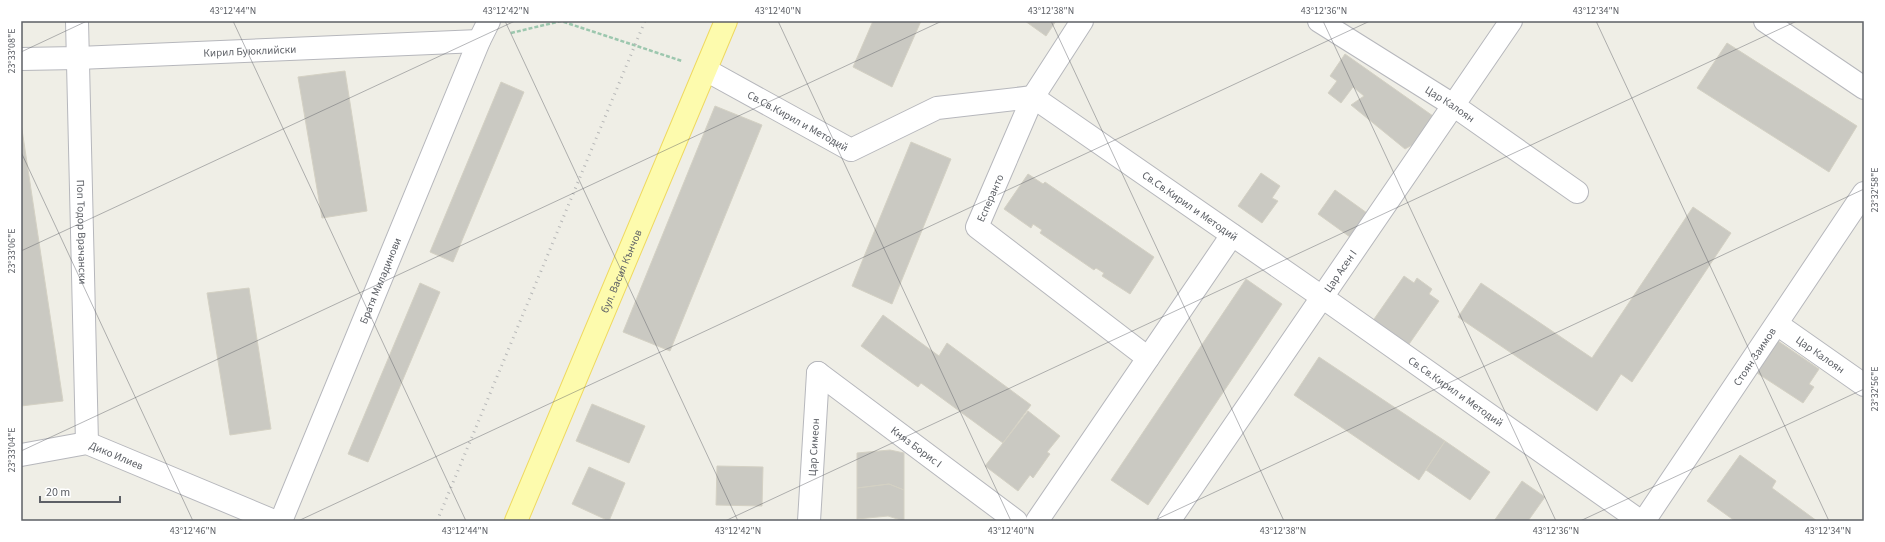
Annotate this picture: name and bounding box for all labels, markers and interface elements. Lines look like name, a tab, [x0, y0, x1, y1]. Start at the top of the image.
text: 43°12'44"N	[210, 4, 256, 18]
text: 43°12'42"N	[483, 4, 529, 18]
text: 43°12'40"N	[755, 4, 801, 18]
text: 43°12'38"N	[1028, 4, 1074, 18]
text: 43°12'36"N	[1301, 4, 1347, 18]
text: 43°12'34"N	[1573, 4, 1619, 18]
text: 23°33'08"E	[5, 28, 19, 74]
street label: Кирил Буюклийски	[203, 42, 297, 61]
street label: Цар Калоян	[1422, 82, 1478, 126]
street label: Св.Св.Кирил и Методий	[745, 87, 851, 155]
text: 23°32'58"E	[1868, 167, 1882, 213]
street label: Св.Св.Кирил и Методий	[1139, 168, 1241, 245]
street label: Есперанто	[973, 172, 1008, 224]
street label: Поп Тодор Врачански	[73, 179, 90, 284]
street label: бул. Васил Кънчов	[597, 227, 646, 315]
text: 23°33'06"E	[5, 228, 19, 274]
street label: Братя Миладинови	[356, 235, 405, 326]
street label: Цар Асен I	[1321, 247, 1360, 295]
street label: Стоян Заимов	[1730, 324, 1780, 389]
street label: Цар Калоян	[1793, 332, 1848, 377]
street label: Св.Св.Кирил и Методий	[1405, 353, 1506, 430]
text: 23°32'56"E	[1868, 366, 1882, 412]
street label: Цар Симеон	[805, 418, 823, 477]
street label: Княз Борис I	[888, 423, 945, 471]
text: 23°33'04"E	[5, 427, 19, 473]
street label: Дико Илиев	[87, 438, 146, 474]
scale bar	[40, 478, 120, 504]
text: 20 m	[46, 484, 70, 501]
text: 43°12'46"N	[170, 524, 216, 538]
text: 43°12'44"N	[442, 524, 488, 538]
text: 43°12'42"N	[715, 524, 761, 538]
text: 43°12'40"N	[988, 524, 1034, 538]
text: 43°12'38"N	[1260, 524, 1306, 538]
text: 43°12'36"N	[1533, 524, 1579, 538]
text: 43°12'34"N	[1805, 524, 1851, 538]

